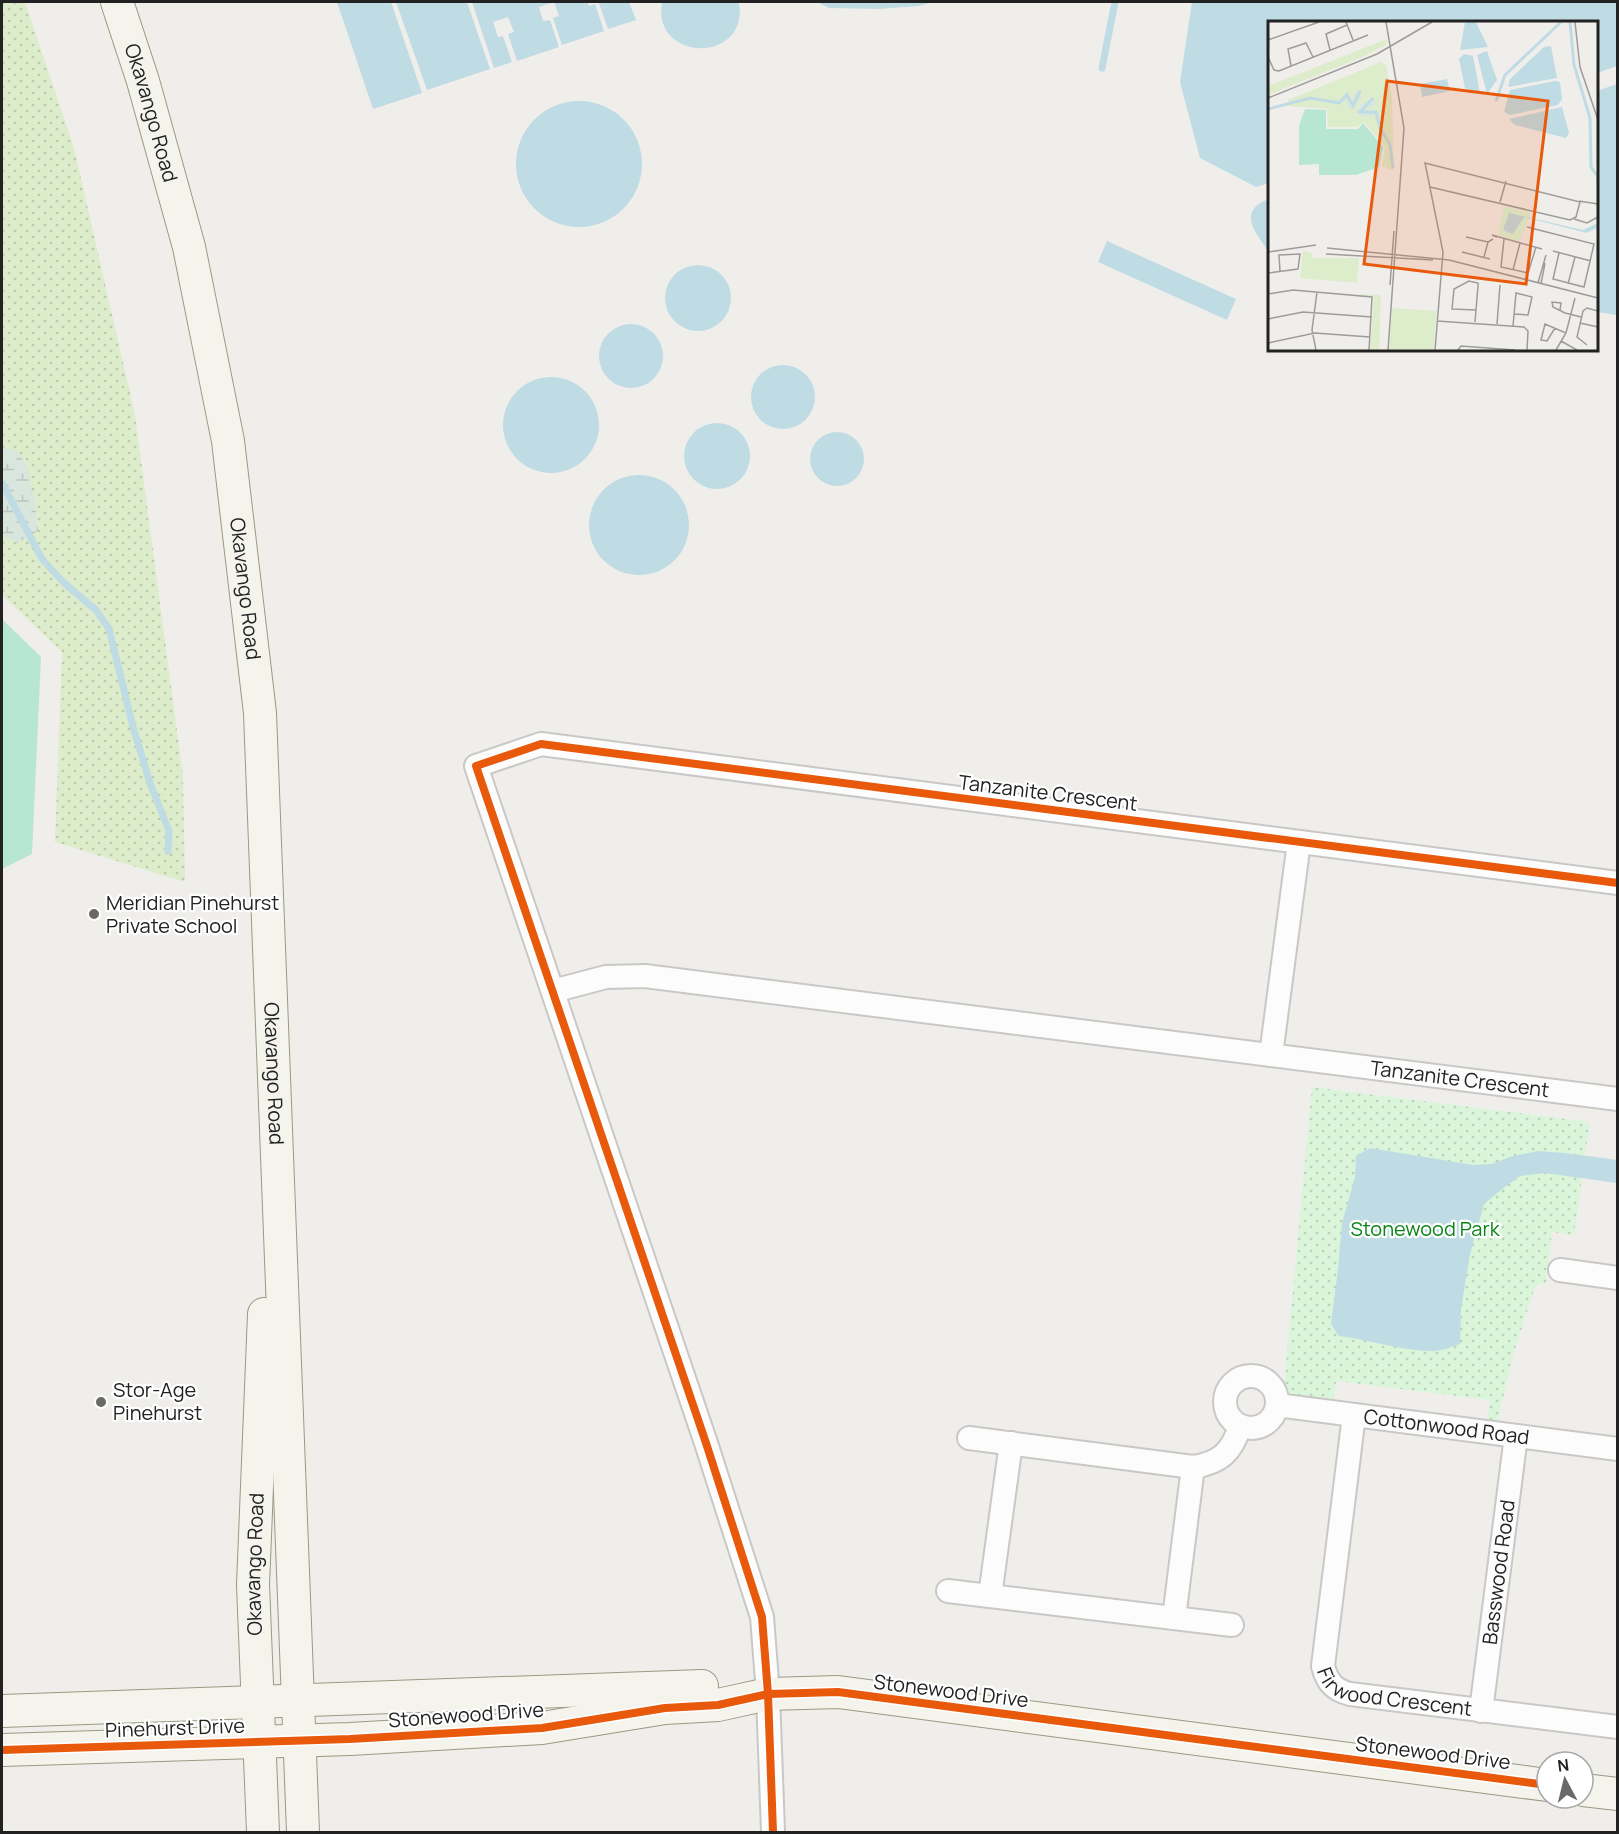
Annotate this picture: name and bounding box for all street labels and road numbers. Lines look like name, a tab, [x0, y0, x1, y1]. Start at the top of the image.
street label: Okavango Road	[119, 40, 184, 185]
street label: Okavango Road	[224, 516, 268, 661]
street label: Tanzanite Crescent	[957, 768, 1139, 817]
street label: Okavango Road	[258, 1002, 291, 1145]
street label: Tanzanite Crescent	[1369, 1054, 1551, 1103]
street label: Cottonwood Road	[1362, 1402, 1531, 1450]
street label: Okavango Road	[239, 1492, 270, 1636]
street label: Basswood Road	[1476, 1498, 1521, 1646]
street label: Firwood Crescent	[1311, 1663, 1474, 1722]
street label: Stonewood Drive	[872, 1668, 1030, 1713]
street label: Stonewood Drive	[387, 1696, 545, 1733]
street label: Pinehurst Drive	[105, 1712, 245, 1743]
street label: Stonewood Drive	[1354, 1730, 1512, 1775]

